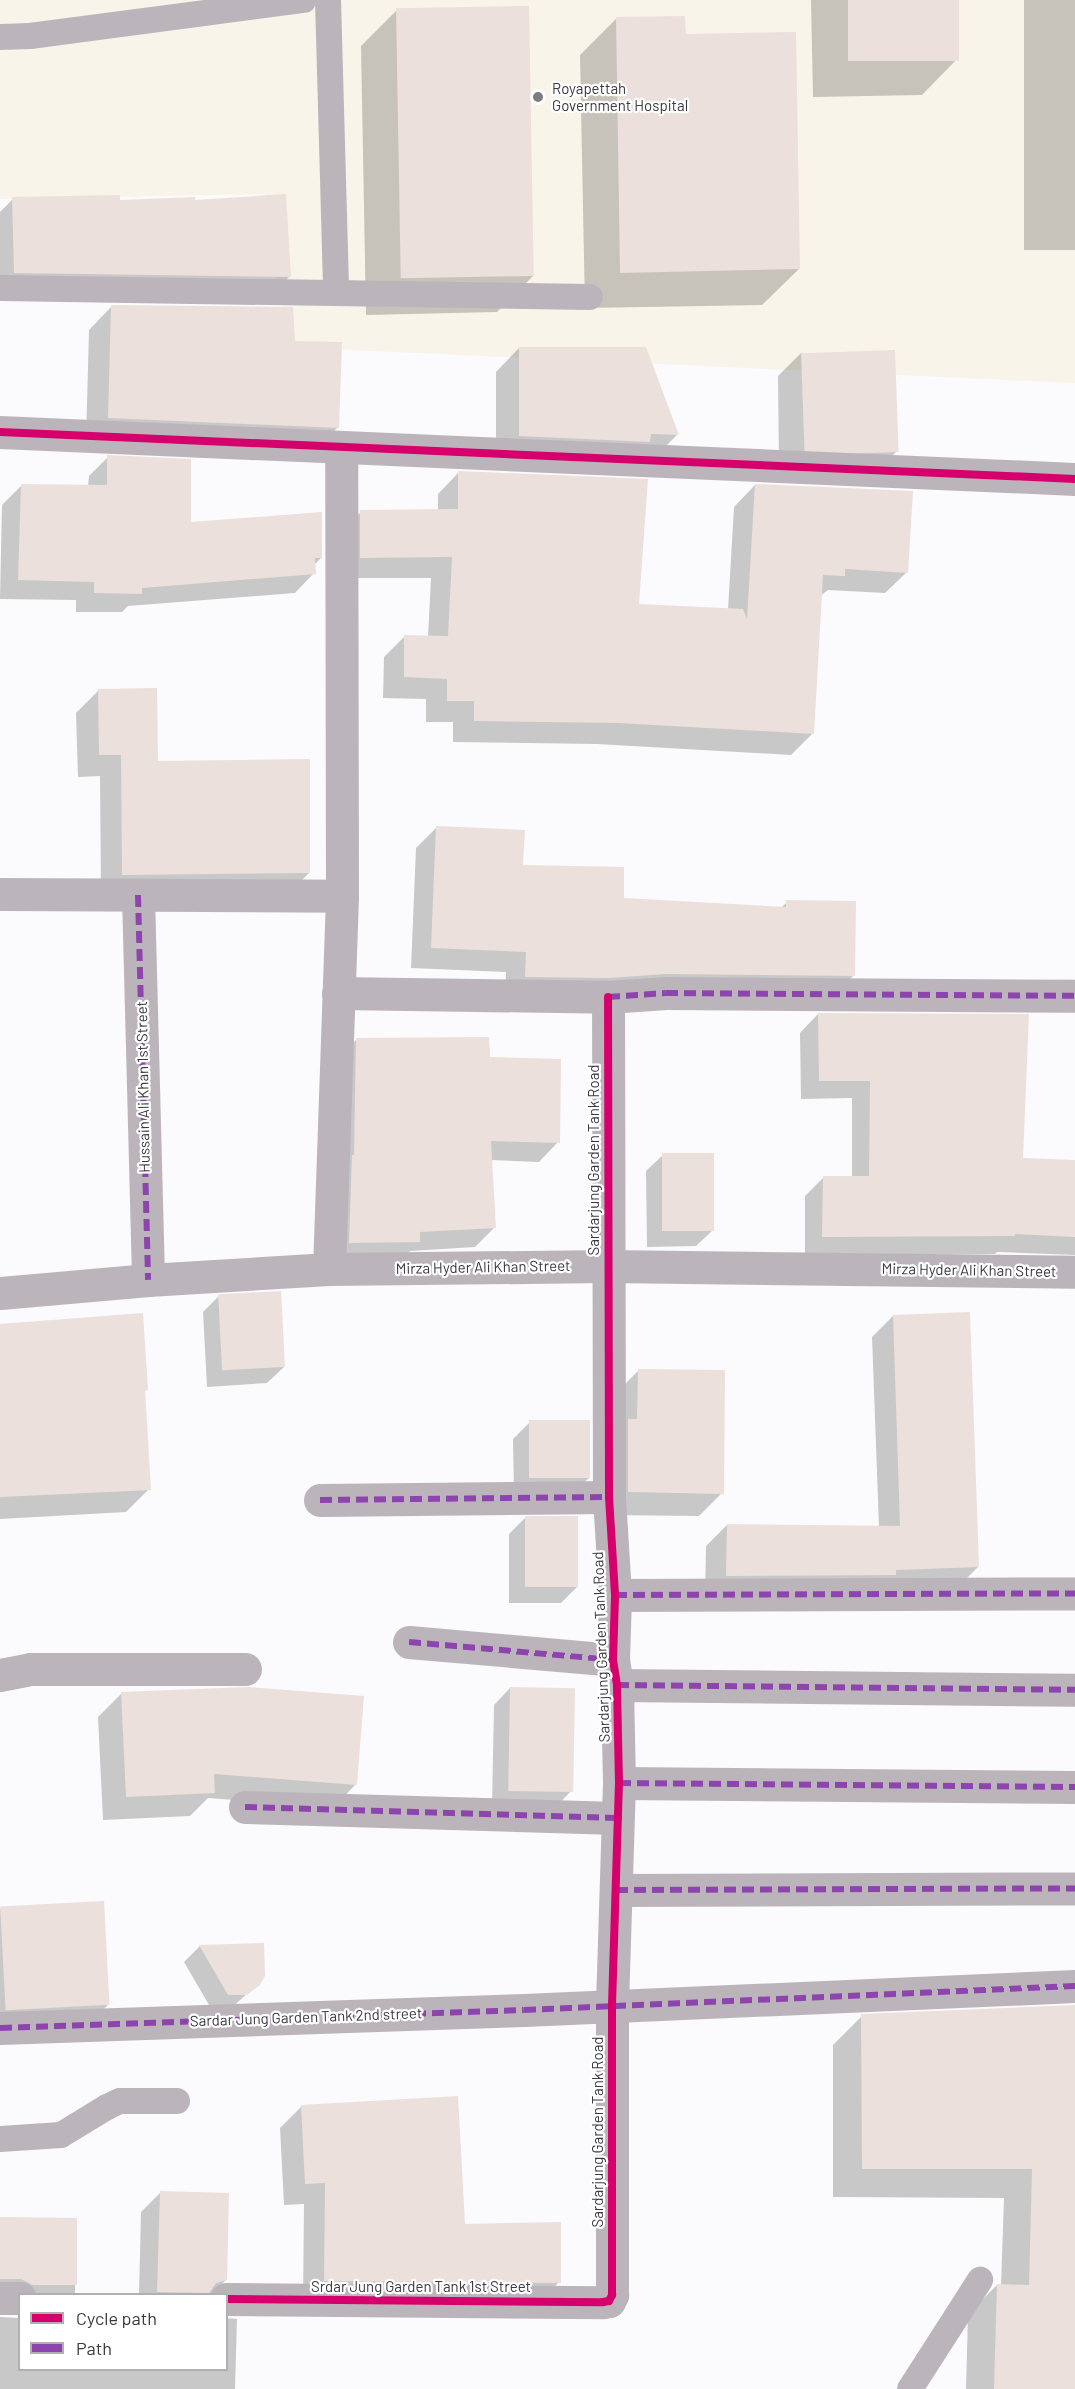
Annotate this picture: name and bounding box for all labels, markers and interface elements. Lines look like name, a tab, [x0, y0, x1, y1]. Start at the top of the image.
place label: Royapettah Government Hospital	[552, 79, 688, 114]
marker: Royapettah Government Hospital	[529, 88, 547, 106]
street label: Hussain Ali Khan 1st Street	[133, 1001, 153, 1173]
street label: Sardarjung Garden Tank Road	[585, 1064, 603, 1256]
street label: Mirza Hyder Ali Khan Street	[395, 1256, 571, 1278]
street label: Mirza Hyder Ali Khan Street	[881, 1259, 1057, 1281]
street label: Sardarjung Garden Tank Road	[589, 1551, 613, 1743]
street label: Sardar Jung Garden Tank 2nd street	[190, 2004, 422, 2030]
street label: Sardarjung Garden Tank Road	[589, 2036, 607, 2228]
street label: Srdar Jung Garden Tank 1st Street	[311, 2278, 531, 2296]
legend	[18, 2293, 228, 2371]
text: Cycle path	[76, 2307, 157, 2329]
text: Path	[76, 2337, 112, 2359]

